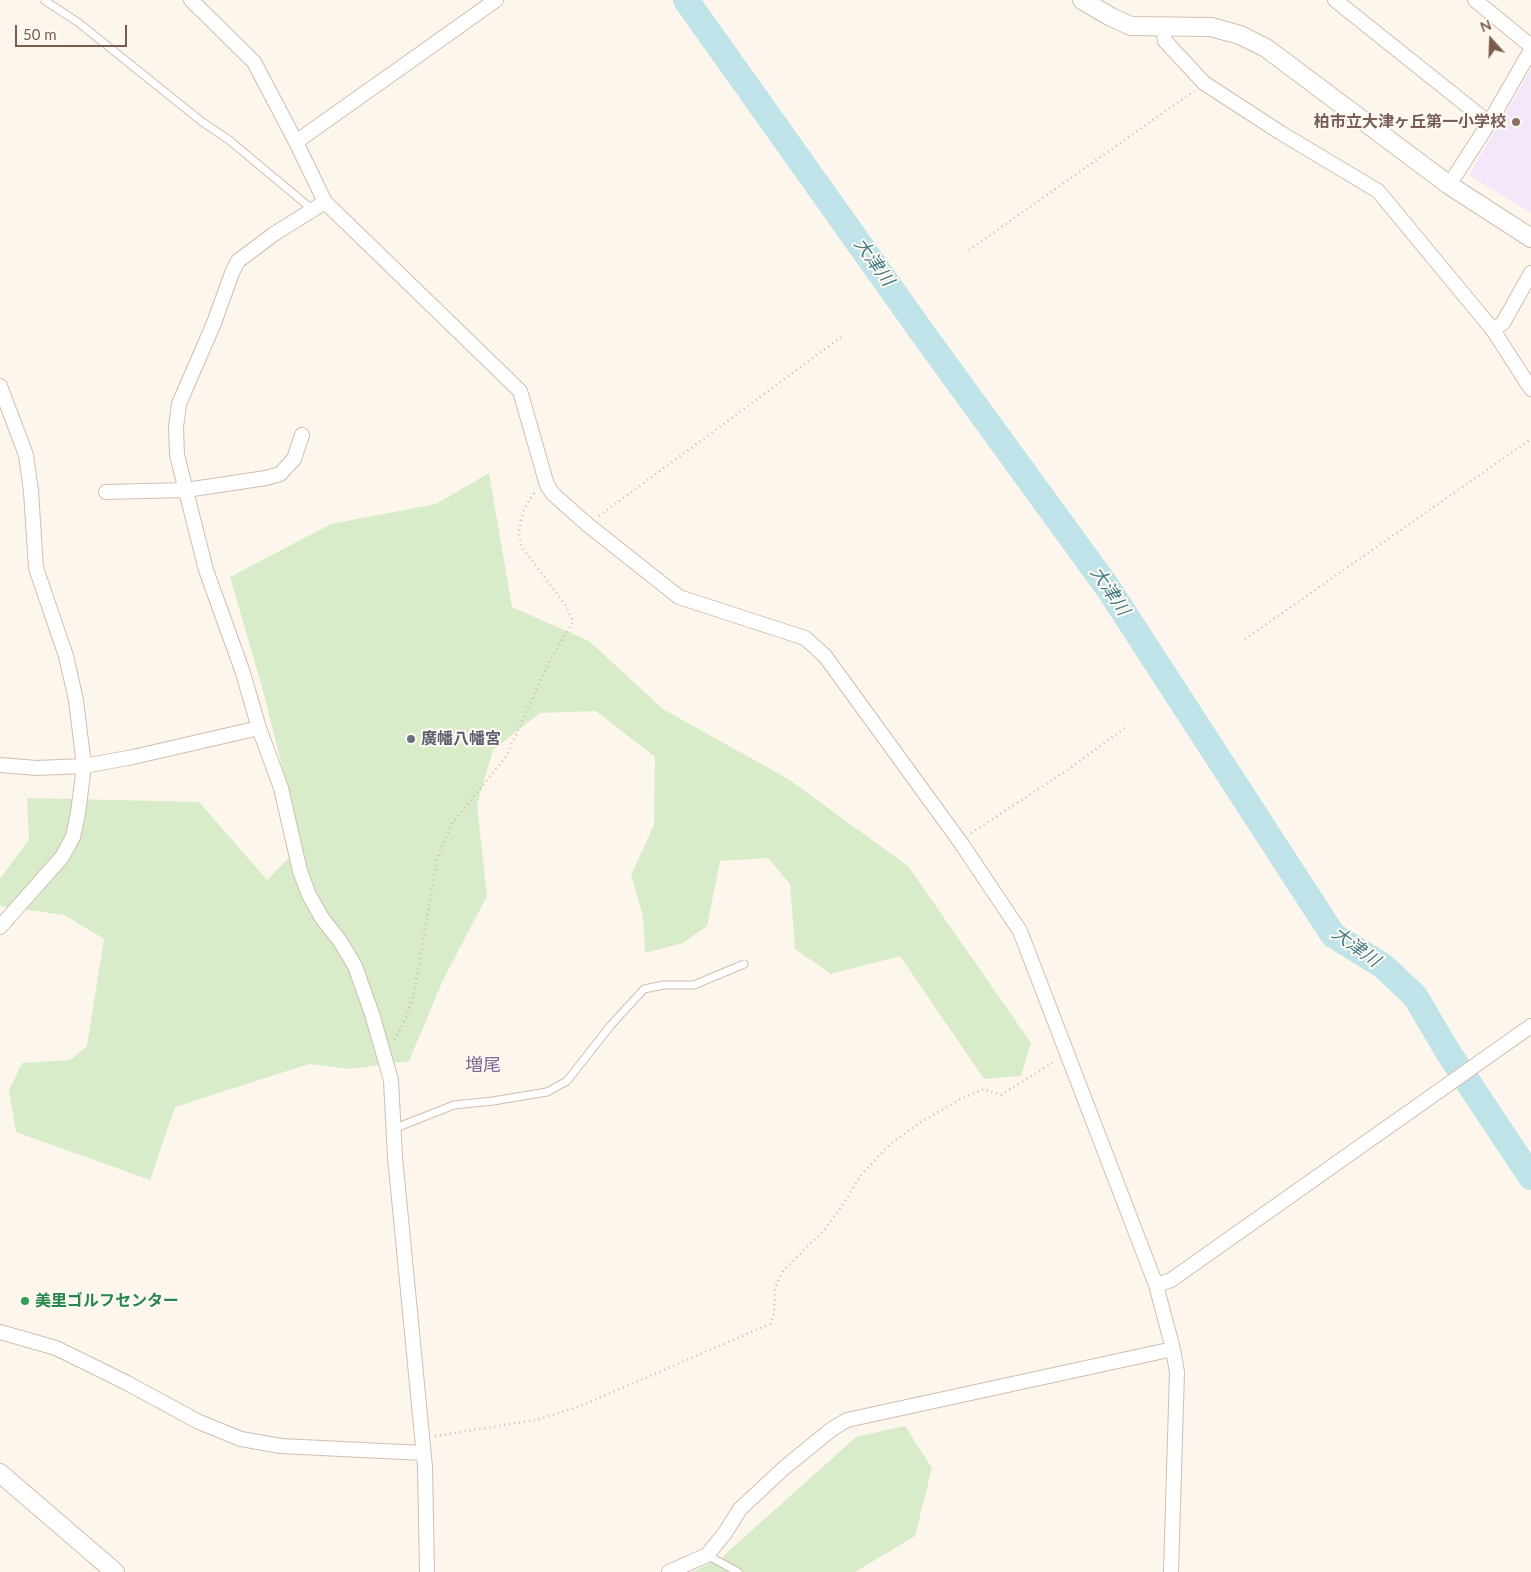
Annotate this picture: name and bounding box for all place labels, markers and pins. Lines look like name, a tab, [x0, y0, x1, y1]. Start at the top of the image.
place label: 柏市立大津ヶ丘第一小学校	[1314, 112, 1506, 132]
marker: 柏市立大津ヶ丘第一小学校	[1510, 116, 1522, 128]
place label: 廣幡八幡宮	[421, 729, 501, 749]
marker: 廣幡八幡宮	[405, 733, 417, 745]
place label: 美里ゴルフセンター	[35, 1291, 179, 1311]
marker: 美里ゴルフセンター	[19, 1295, 31, 1307]

